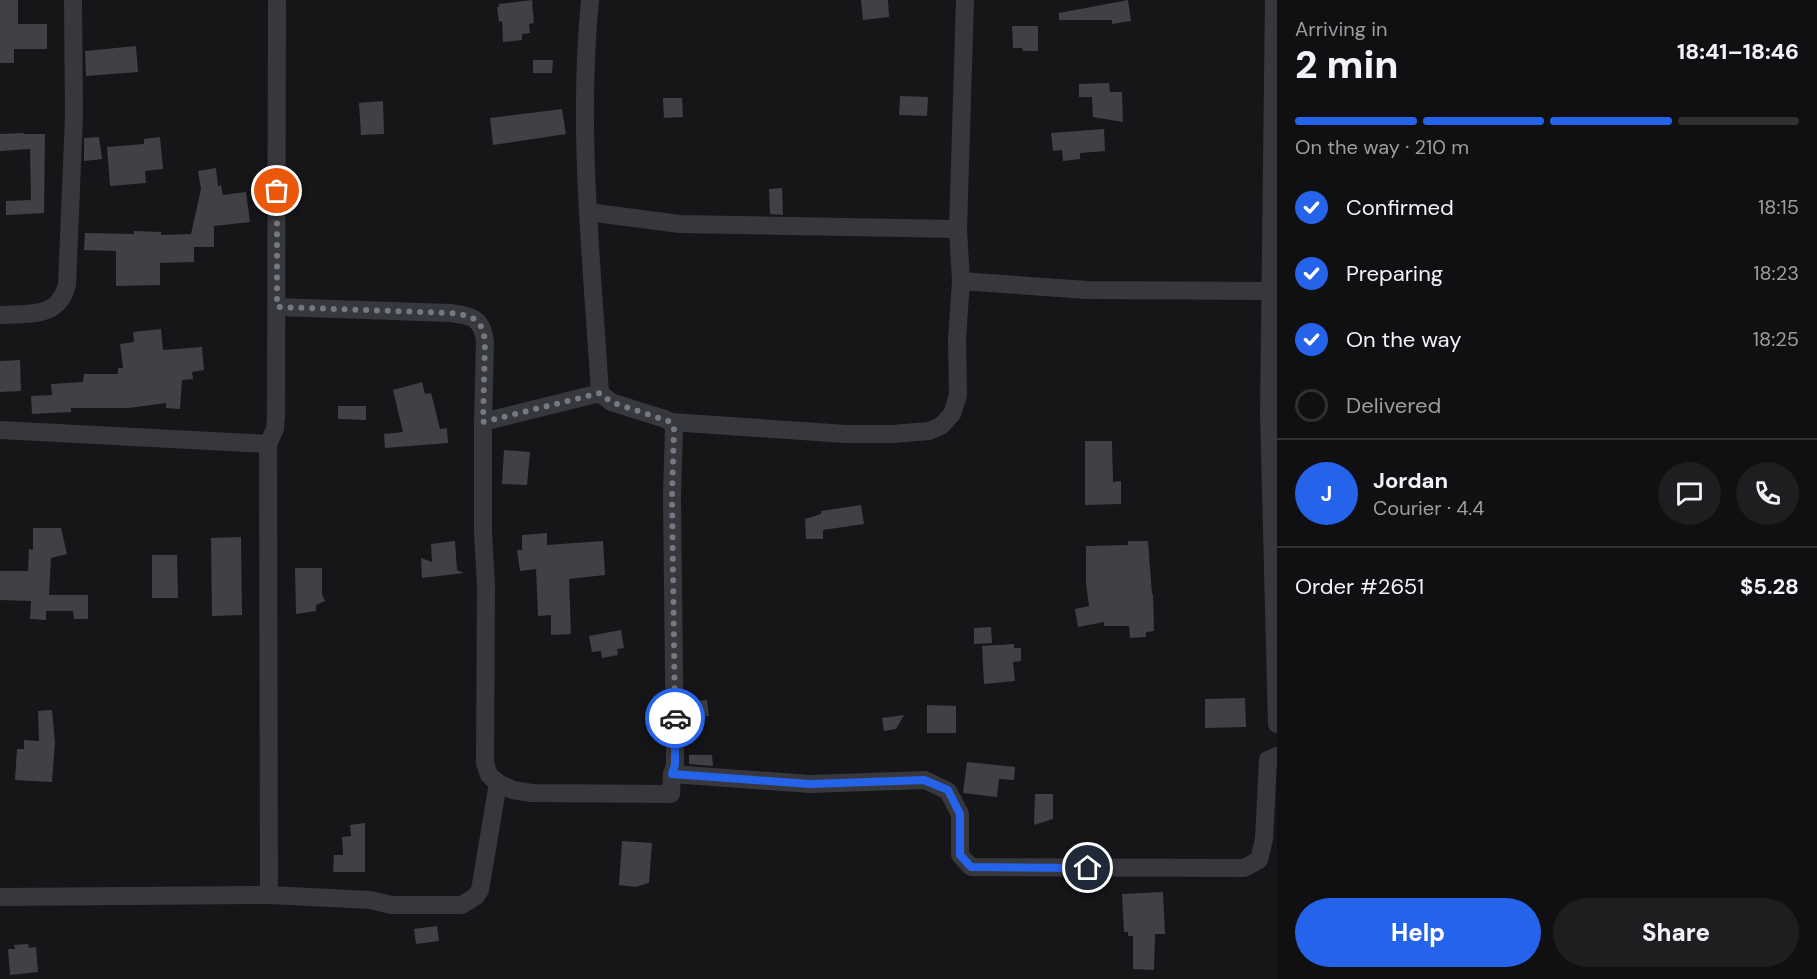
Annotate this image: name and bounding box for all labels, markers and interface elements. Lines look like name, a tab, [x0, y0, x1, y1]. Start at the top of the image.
text: Arriving in	[1295, 16, 1387, 42]
text: 18:41–18:46	[1677, 37, 1799, 66]
text: 2 min	[1295, 39, 1399, 90]
text: On the way · 210 m	[1295, 134, 1469, 160]
pin	[251, 165, 302, 216]
icon: bag	[260, 174, 293, 207]
icon: check	[1295, 191, 1328, 224]
text: Confirmed	[1346, 193, 1454, 222]
text: 18:15	[1758, 194, 1799, 220]
icon: check	[1295, 257, 1328, 290]
text: Preparing	[1346, 259, 1443, 288]
text: 18:23	[1753, 260, 1799, 286]
icon: check	[1295, 323, 1328, 356]
text: On the way	[1346, 325, 1461, 354]
text: 18:25	[1753, 326, 1799, 352]
text: Delivered	[1346, 391, 1441, 420]
button: chat	[1658, 462, 1721, 525]
button: phone	[1736, 462, 1799, 525]
text: Jordan	[1373, 466, 1448, 495]
text: J	[1321, 479, 1332, 508]
text: Courier · 4.4	[1373, 495, 1484, 521]
text: Order #2651	[1295, 572, 1424, 601]
text: $5.28	[1740, 572, 1799, 601]
courier	[645, 688, 705, 748]
icon: car	[659, 702, 692, 735]
pin	[1062, 842, 1113, 893]
icon: home	[1071, 851, 1104, 884]
button: Help	[1295, 898, 1541, 967]
button: Share	[1553, 898, 1799, 967]

